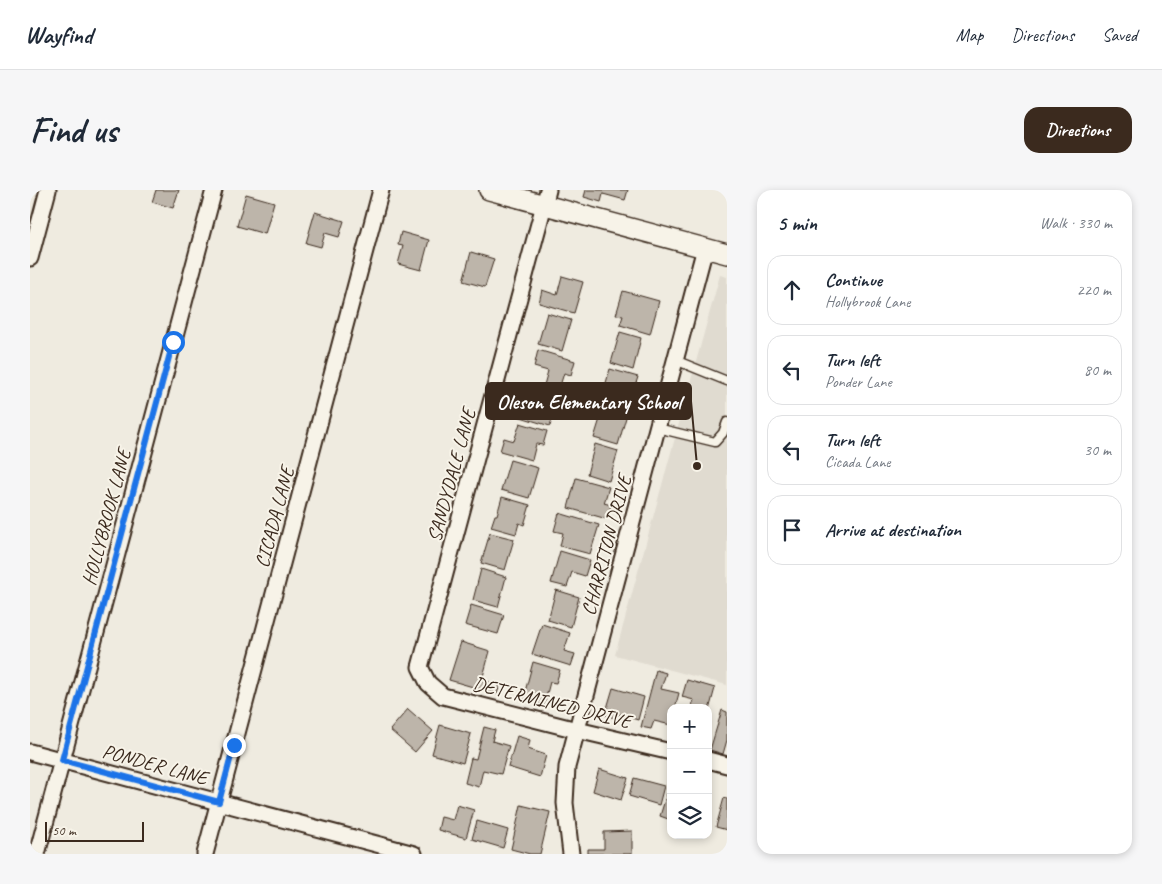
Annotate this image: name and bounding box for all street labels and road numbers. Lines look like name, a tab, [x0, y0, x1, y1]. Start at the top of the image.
street label: SANDYDALE LANE	[422, 403, 482, 545]
street label: HOLLYBROOK LANE	[76, 443, 137, 588]
street label: CICADA LANE	[249, 461, 301, 570]
street label: CHARRITON DRIVE	[576, 469, 638, 618]
street label: DETERMINED DRIVE	[470, 671, 636, 735]
street label: PONDER LANE	[100, 738, 212, 791]

